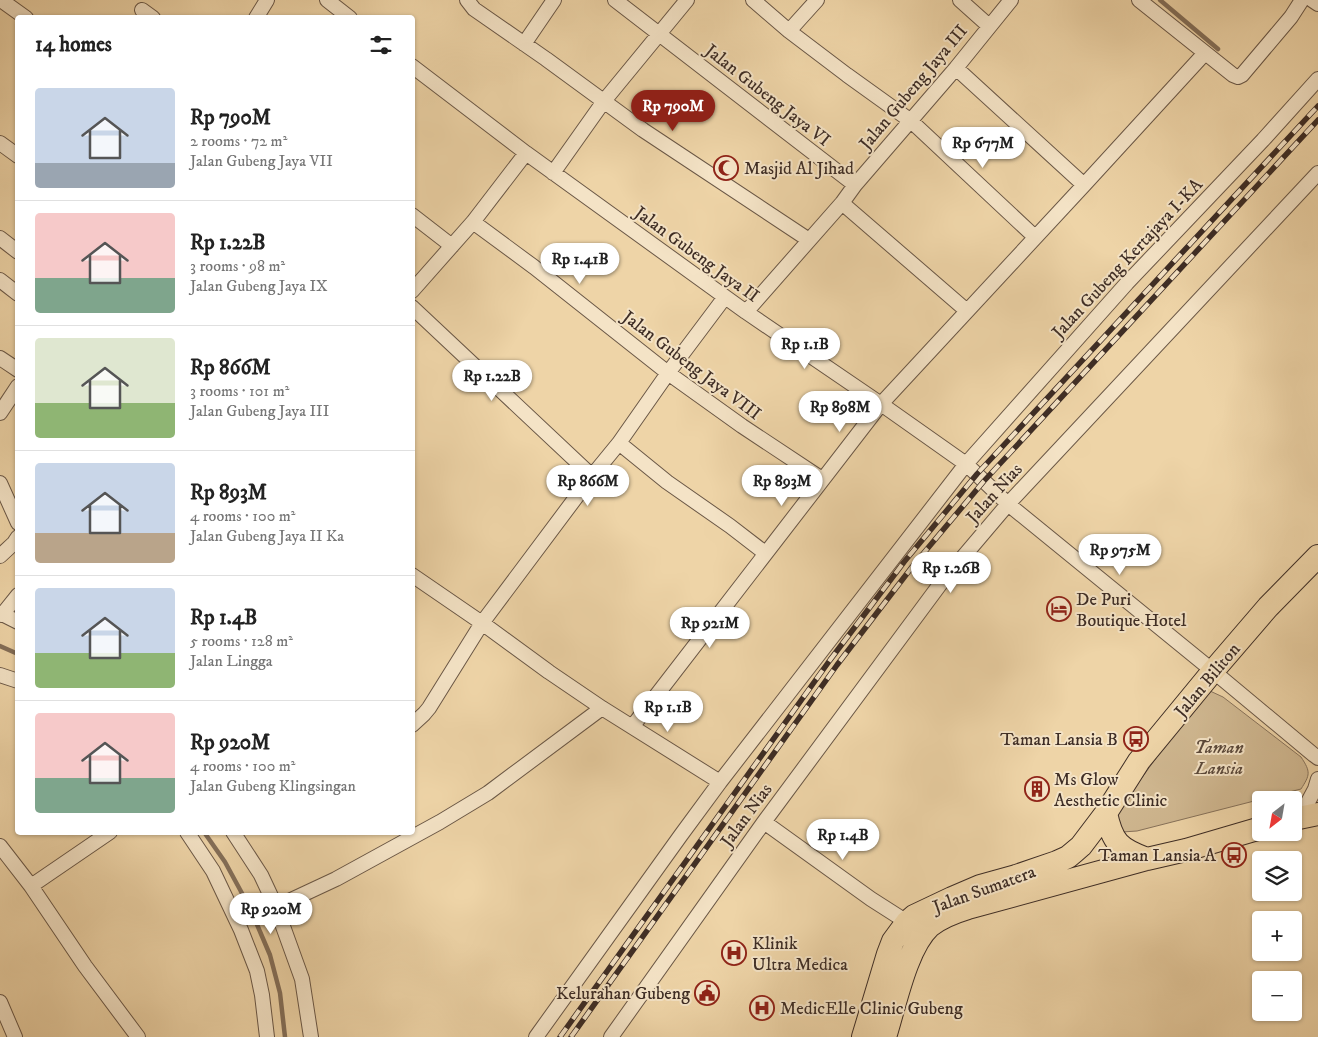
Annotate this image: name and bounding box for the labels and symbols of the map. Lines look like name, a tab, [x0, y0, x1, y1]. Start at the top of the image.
street label: Jalan Gubeng Jaya III	[854, 21, 973, 156]
street label: Jalan Gubeng Jaya VI	[699, 39, 835, 152]
pin: Rp 790M	[627, 90, 719, 132]
pin: Rp 677M	[937, 126, 1029, 169]
mosque icon: Masjid Al Jihad	[713, 155, 739, 181]
place label: Masjid Al Jihad	[744, 158, 854, 180]
street label: Jalan Gubeng Kertajaya I-KA	[1046, 174, 1208, 345]
street label: Jalan Gubeng Jaya II	[628, 201, 763, 308]
pin: Rp 1.41B	[528, 242, 632, 285]
street label: Jalan Gubeng Jaya VIII	[616, 305, 765, 425]
pin: Rp 1.1B	[759, 328, 851, 370]
pin: Rp 1.22B	[440, 360, 544, 402]
pin: Rp 898M	[794, 390, 886, 433]
street label: Jalan Nias	[961, 459, 1027, 530]
pin: Rp 866M	[542, 464, 634, 507]
pin: Rp 893M	[736, 464, 828, 507]
pin: Rp 975M	[1074, 534, 1166, 576]
pin: Rp 1.26B	[899, 552, 1003, 594]
place label: De Puri Boutique Hotel	[1076, 589, 1187, 632]
hotel icon: De Puri Boutique Hotel	[1046, 596, 1072, 622]
pin: Rp 921M	[664, 606, 756, 649]
street label: Jalan Biliton	[1169, 638, 1246, 724]
pin: Rp 1.1B	[622, 690, 714, 733]
bus stop icon: Taman Lansia B	[1123, 726, 1149, 752]
place label: Taman Lansia B	[1000, 729, 1118, 751]
park label: Taman Lansia	[1194, 737, 1244, 780]
place label: Ms Glow Aesthetic Clinic	[1054, 769, 1168, 812]
building icon: Ms Glow Aesthetic Clinic	[1024, 776, 1050, 802]
street label: Jalan Nias	[715, 779, 777, 853]
north arrow	[1252, 791, 1302, 841]
pin: Rp 1.4B	[797, 818, 889, 861]
bus stop icon: Taman Lansia A	[1221, 842, 1247, 868]
place label: Taman Lansia A	[1098, 845, 1217, 867]
street label: Jalan Sumatera	[928, 861, 1039, 919]
pin: Rp 920M	[225, 892, 317, 935]
place label: Klinik Ultra Medica	[752, 933, 848, 976]
hospital icon: Klinik Ultra Medica	[721, 940, 747, 966]
public building icon: Kelurahan Gubeng	[694, 980, 720, 1006]
place label: Kelurahan Gubeng	[556, 983, 690, 1005]
hospital icon: MedicElle Clinic Gubeng	[749, 995, 775, 1021]
place label: MedicElle Clinic Gubeng	[780, 998, 963, 1020]

